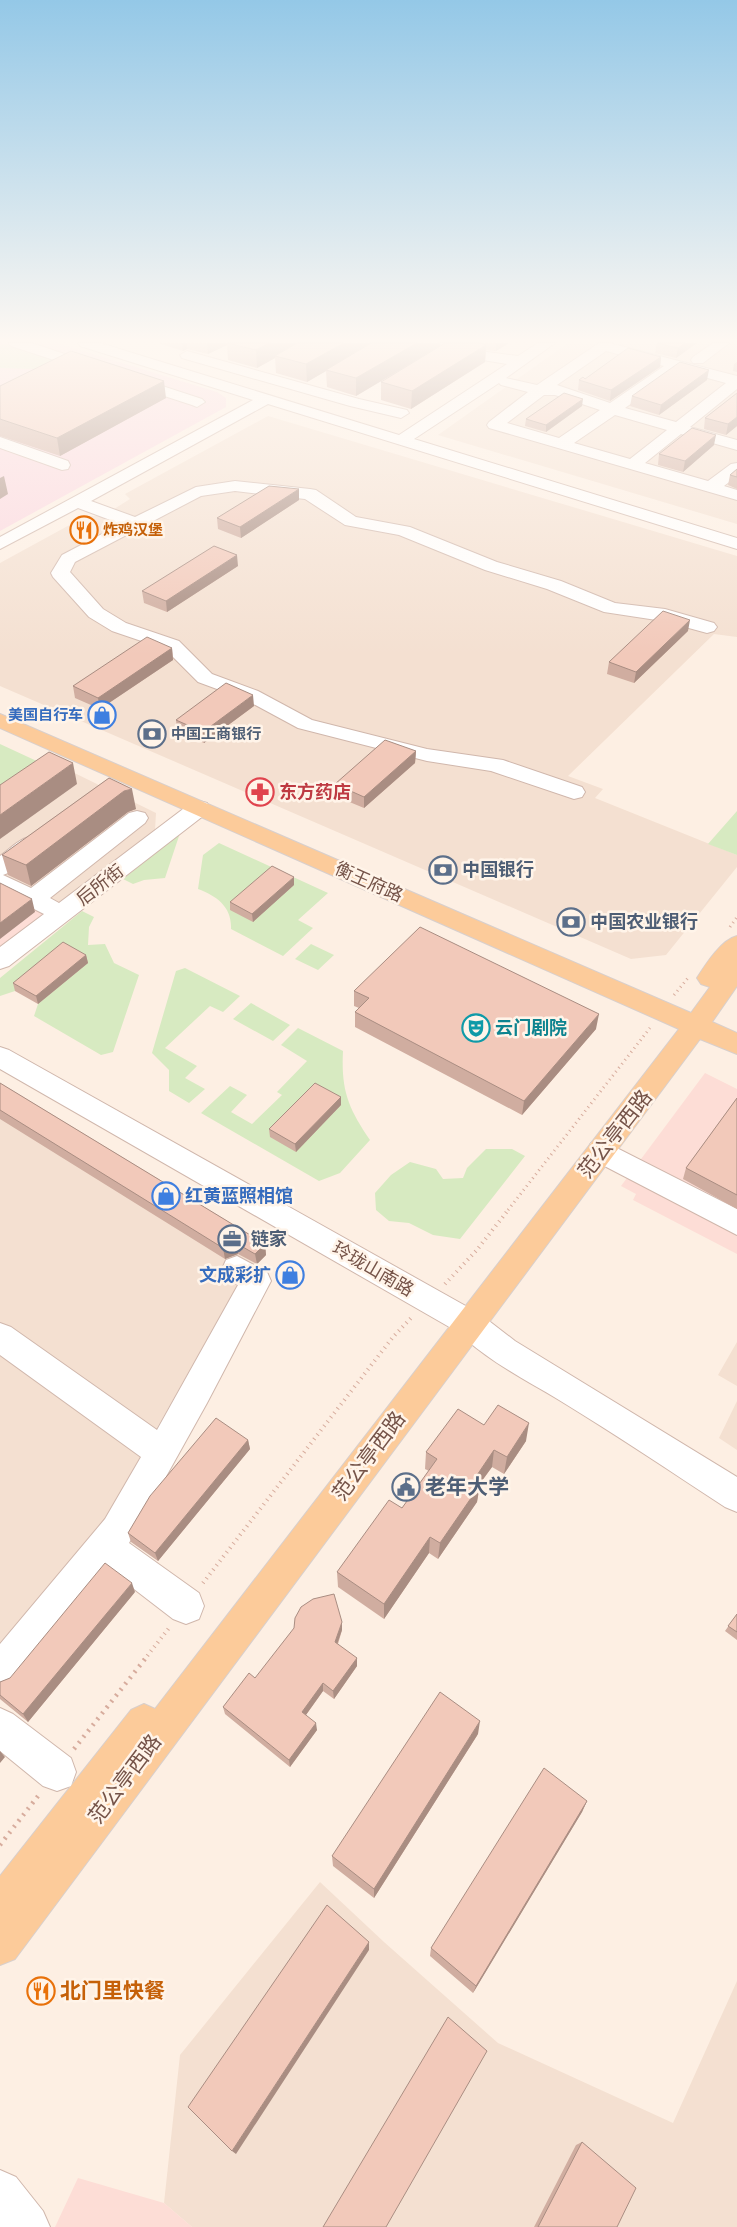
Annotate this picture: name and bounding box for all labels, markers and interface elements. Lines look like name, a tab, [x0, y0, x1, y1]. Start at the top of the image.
restaurant icon: 炸鸡汉堡	[69, 515, 99, 545]
place label: 炸鸡汉堡	[103, 519, 163, 540]
shop icon: 美国自行车	[87, 700, 117, 730]
place label: 美国自行车	[8, 704, 83, 725]
bank icon: 中国工商银行	[137, 719, 167, 749]
place label: 中国工商银行	[171, 723, 261, 744]
pharmacy icon: 东方药店	[245, 777, 275, 807]
place label: 东方药店	[279, 779, 351, 804]
street label: 衡王府路	[331, 855, 407, 908]
bank icon: 中国银行	[428, 855, 458, 885]
place label: 中国银行	[462, 857, 534, 882]
street label: 后所街	[71, 858, 129, 911]
bank icon: 中国农业银行	[556, 907, 586, 937]
place label: 中国农业银行	[590, 909, 698, 934]
theatre icon: 云门剧院	[461, 1013, 491, 1043]
place label: 云门剧院	[495, 1015, 567, 1040]
street label: 范公亭西路	[571, 1083, 658, 1184]
shop icon: 红黄蓝照相馆	[151, 1181, 181, 1211]
place label: 红黄蓝照相馆	[185, 1183, 293, 1208]
office icon: 链家	[217, 1224, 247, 1254]
place label: 链家	[251, 1226, 287, 1251]
street label: 玲珑山南路	[328, 1235, 418, 1302]
shop icon: 文成彩扩	[275, 1260, 305, 1290]
place label: 文成彩扩	[199, 1262, 271, 1287]
street label: 范公亭西路	[325, 1405, 412, 1506]
public building icon: 老年大学	[391, 1472, 421, 1502]
place label: 老年大学	[425, 1472, 509, 1501]
street label: 范公亭西路	[81, 1728, 168, 1829]
restaurant icon: 北门里快餐	[26, 1976, 56, 2006]
place label: 北门里快餐	[60, 1976, 165, 2005]

